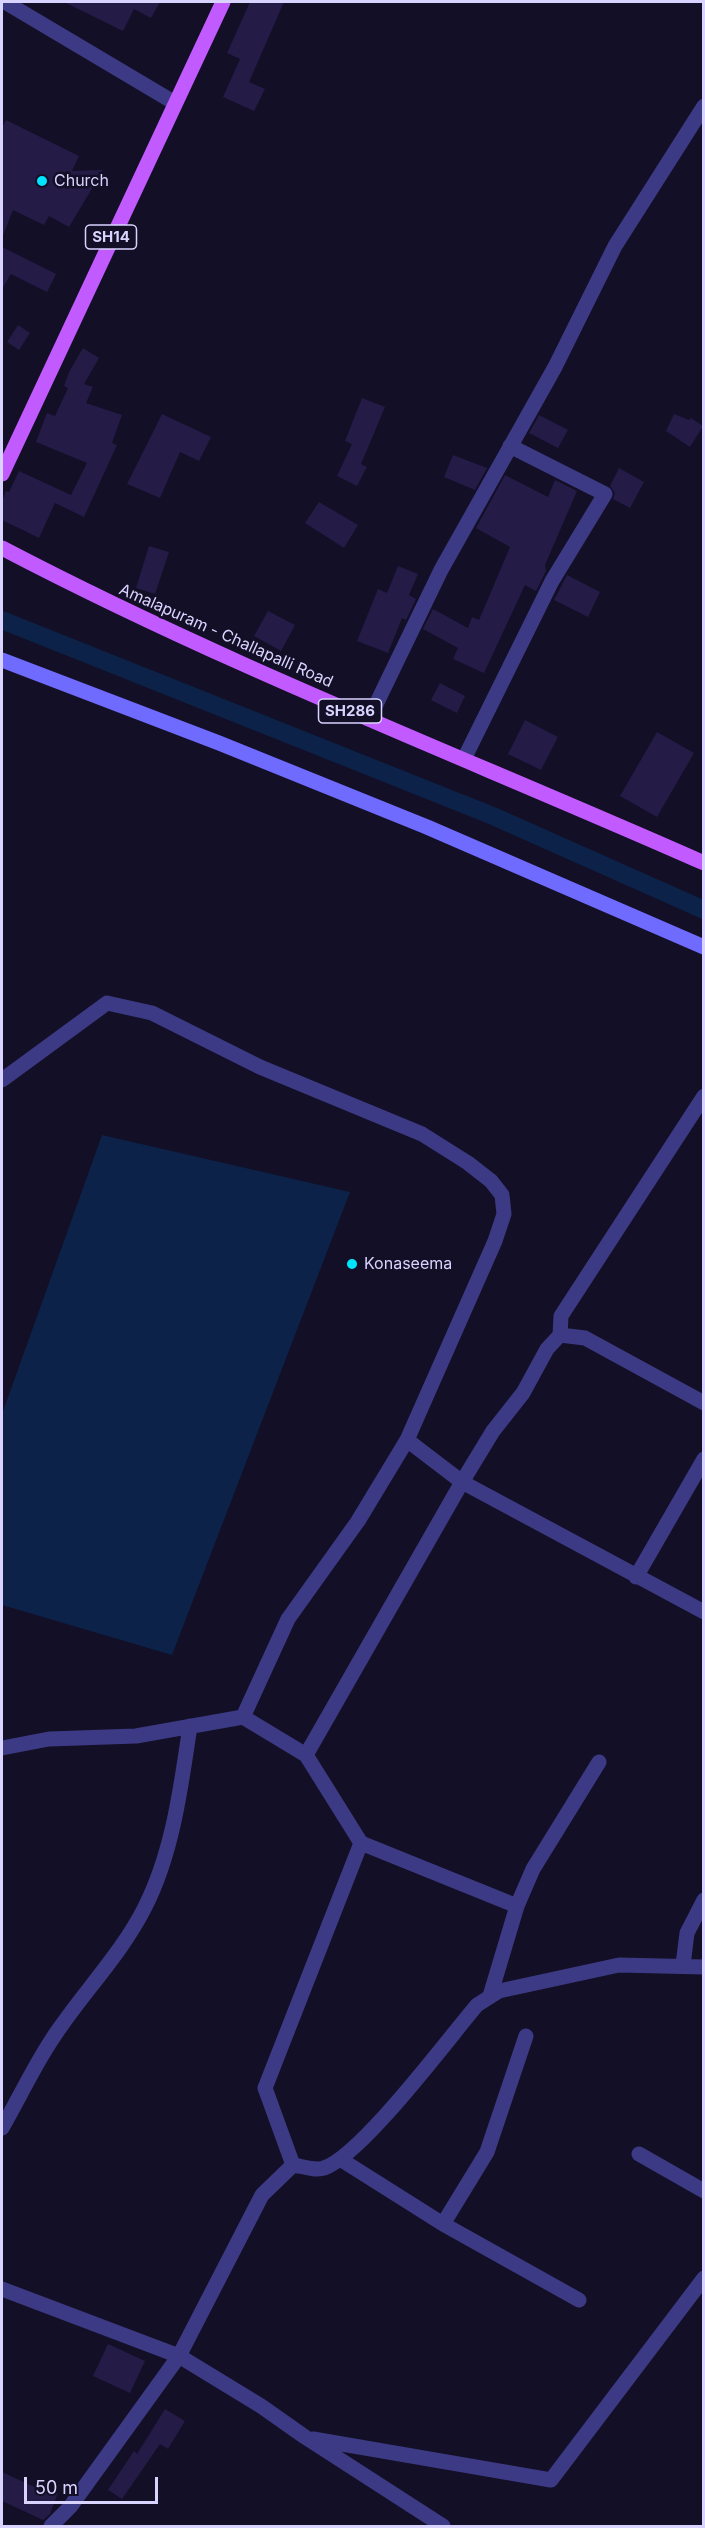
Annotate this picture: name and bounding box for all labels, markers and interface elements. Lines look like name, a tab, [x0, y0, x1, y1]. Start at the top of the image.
place label: Church	[54, 171, 109, 191]
marker: Church	[35, 174, 49, 188]
road number: SH14	[86, 225, 136, 249]
street label: Amalapuram - Challapalli Road	[116, 580, 336, 692]
road number: SH286	[318, 699, 382, 723]
place label: Konaseema	[364, 1254, 452, 1274]
marker: Konaseema	[345, 1257, 359, 1271]
scale bar	[27, 2465, 160, 2503]
text: 50 m	[35, 2477, 78, 2498]

